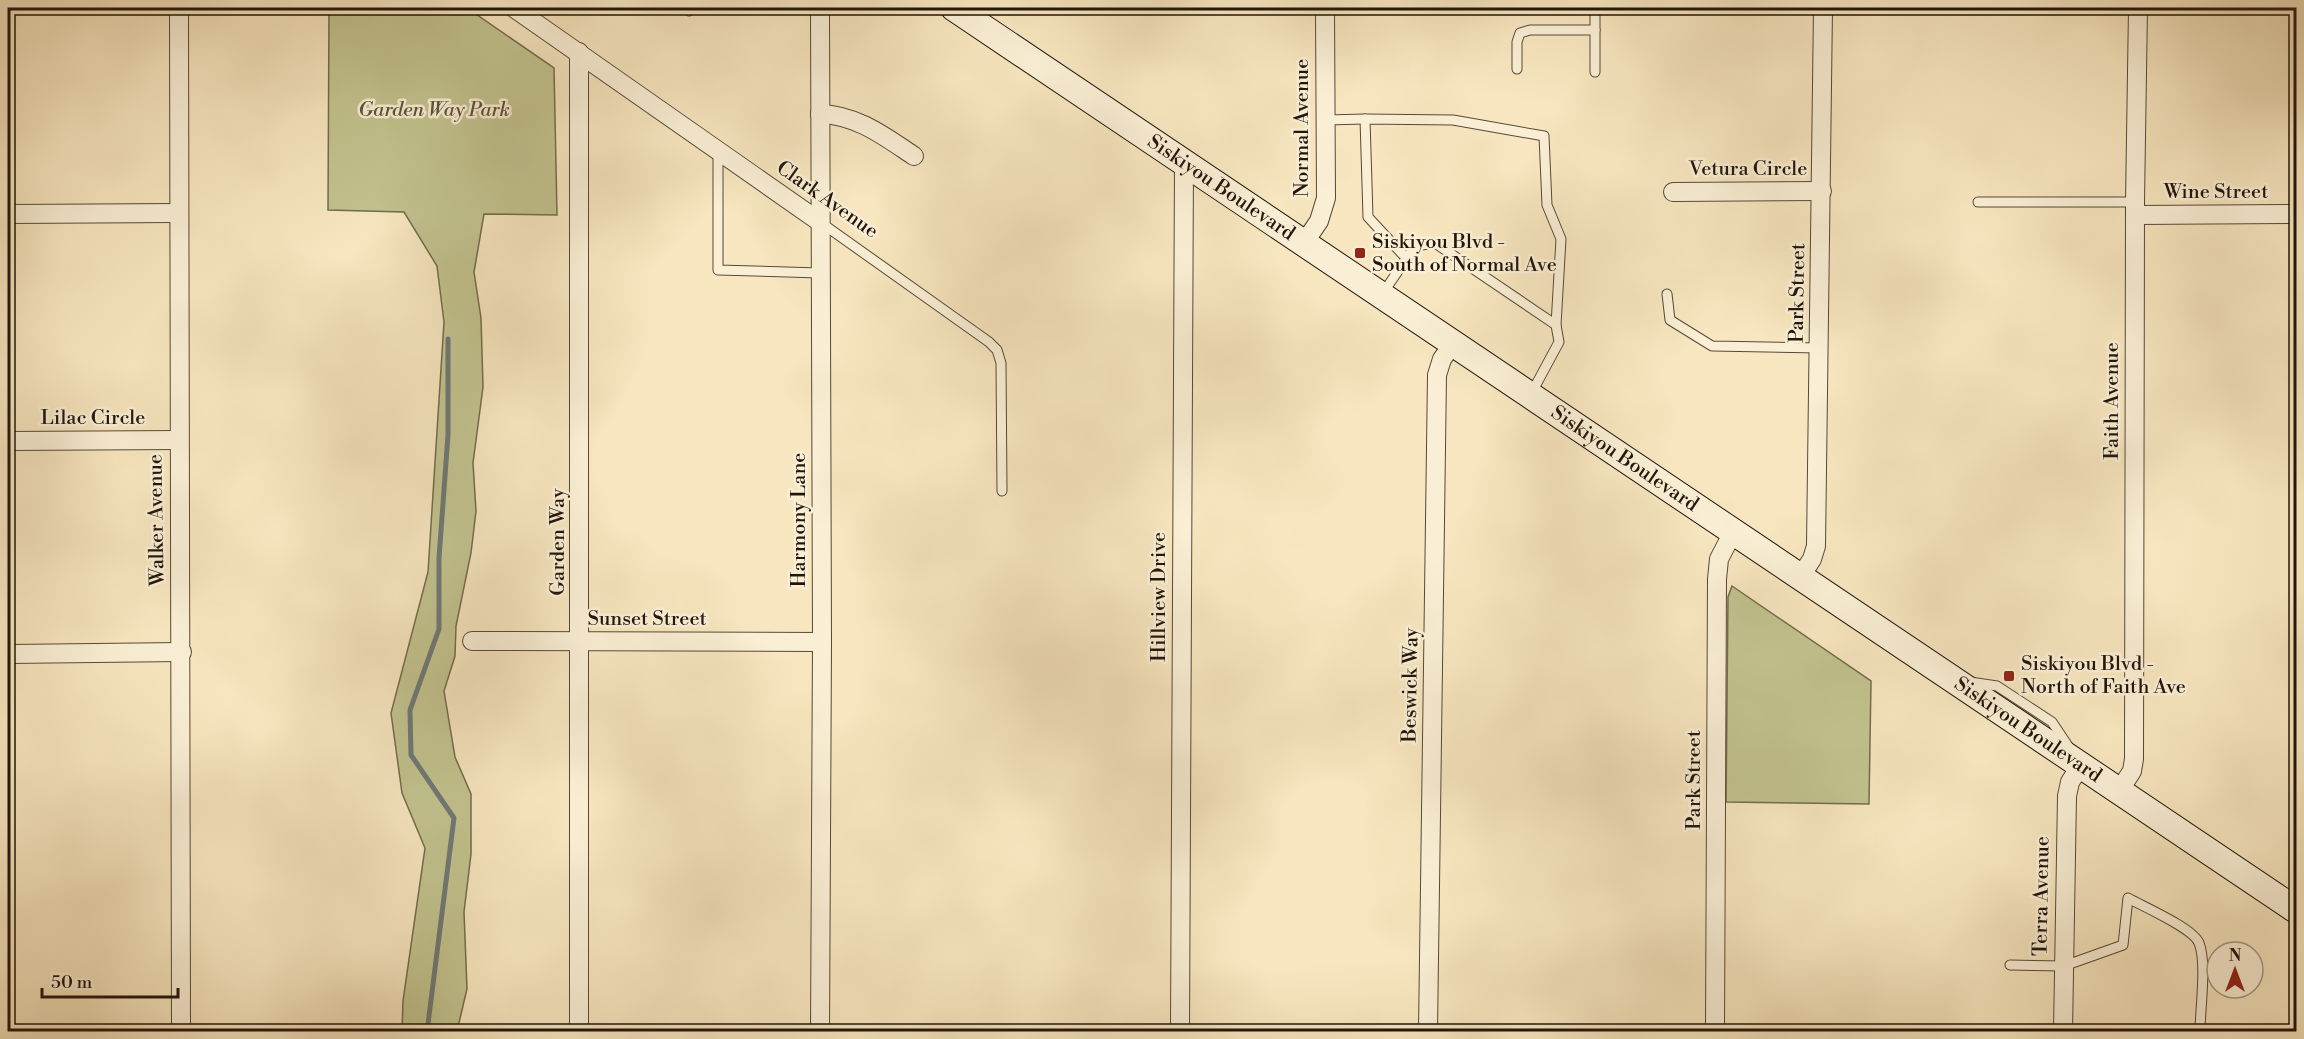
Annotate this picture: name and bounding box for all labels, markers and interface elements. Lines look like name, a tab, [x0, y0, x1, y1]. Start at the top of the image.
street label: Normal Avenue	[1290, 59, 1315, 197]
park label: Garden Way Park	[358, 98, 510, 123]
street label: Siskiyou Boulevard	[1143, 129, 1300, 246]
street label: Clark Avenue	[771, 156, 883, 244]
street label: Vetura Circle	[1688, 157, 1807, 182]
street label: Wine Street	[2163, 180, 2268, 205]
place label: Siskiyou Blvd - South of Normal Ave	[1372, 230, 1557, 278]
street label: Park Street	[1785, 243, 1811, 343]
marker: Siskiyou Blvd - South of Normal Ave	[1353, 246, 1367, 260]
street label: Faith Avenue	[2100, 342, 2125, 460]
street label: Siskiyou Boulevard	[1546, 400, 1704, 518]
street label: Lilac Circle	[41, 406, 145, 431]
street label: Harmony Lane	[787, 453, 812, 587]
street label: Walker Avenue	[143, 454, 171, 587]
street label: Garden Way	[546, 488, 571, 596]
street label: Hillview Drive	[1147, 532, 1172, 662]
street label: Sunset Street	[587, 607, 707, 632]
street label: Beswick Way	[1397, 627, 1425, 744]
place label: Siskiyou Blvd - North of Faith Ave	[2021, 652, 2186, 700]
marker: Siskiyou Blvd - North of Faith Ave	[2002, 669, 2016, 683]
street label: Siskiyou Boulevard	[1949, 671, 2107, 789]
street label: Park Street	[1682, 730, 1707, 830]
street label: Terra Avenue	[2028, 836, 2056, 956]
north arrow	[2205, 940, 2265, 1000]
text: N	[2229, 946, 2242, 966]
scale bar	[42, 961, 178, 999]
text: 50 m	[51, 971, 93, 994]

